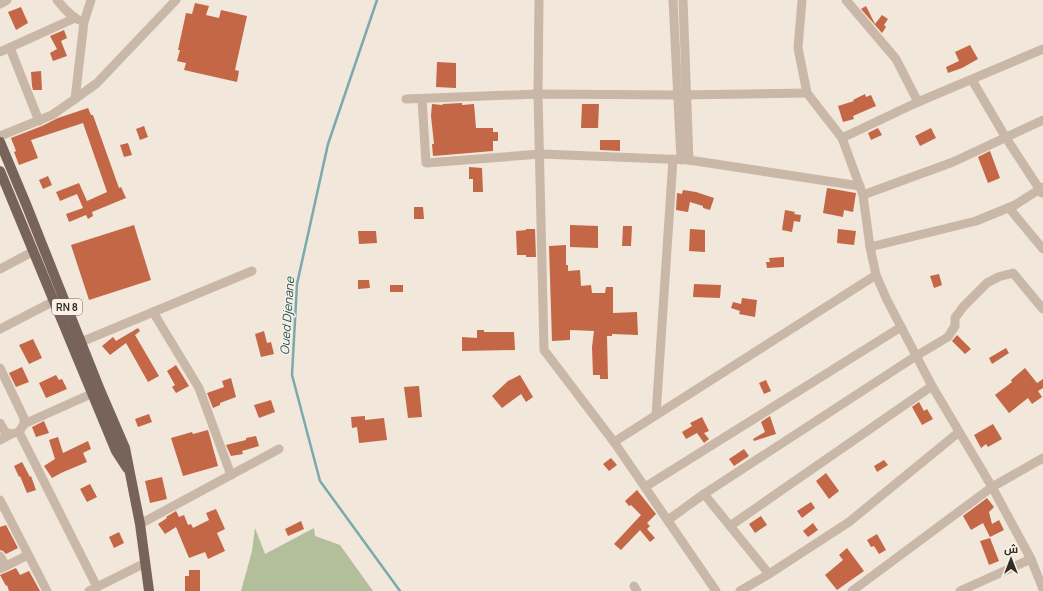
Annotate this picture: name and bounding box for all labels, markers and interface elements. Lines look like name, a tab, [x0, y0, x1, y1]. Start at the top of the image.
water label: Oued Djenane	[276, 275, 298, 356]
road number: RN 8	[52, 299, 82, 315]
north arrow	[991, 539, 1031, 579]
text: ش	[1004, 541, 1018, 556]

